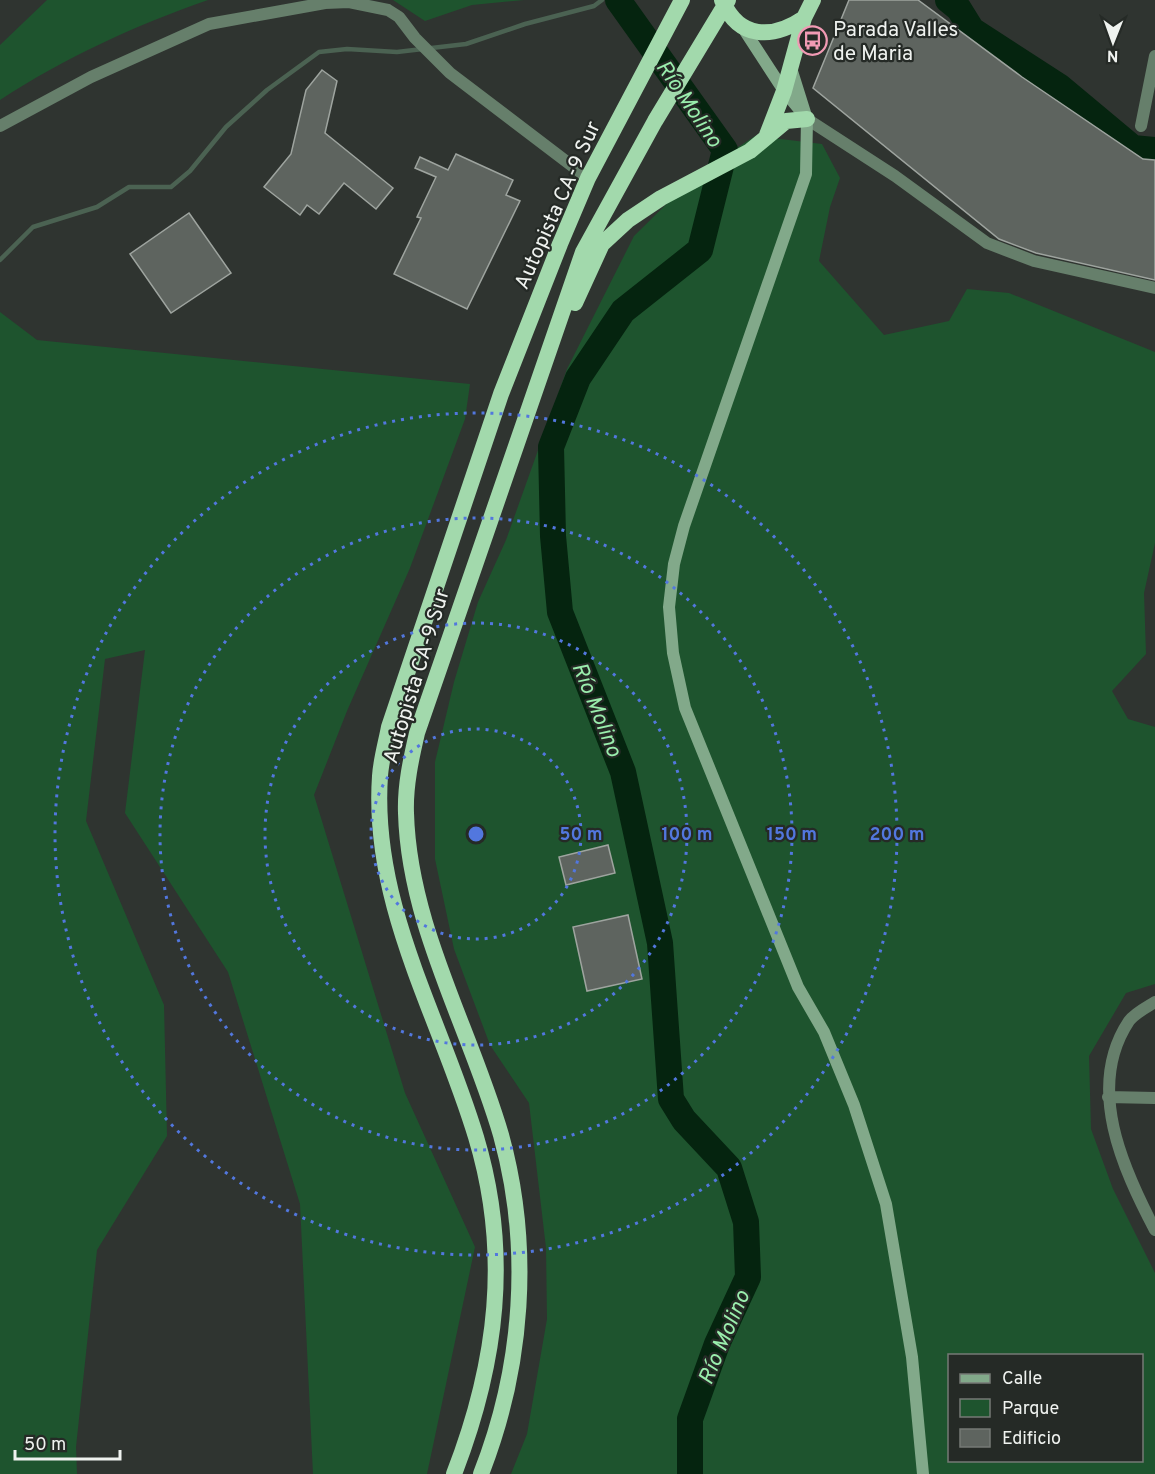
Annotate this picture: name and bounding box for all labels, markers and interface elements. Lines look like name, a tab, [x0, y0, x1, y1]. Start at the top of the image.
north arrow	[1083, 12, 1143, 72]
place label: Parada Valles de Maria	[833, 17, 958, 68]
bus stop icon: Parada Valles de Maria	[796, 25, 828, 57]
text: N	[1107, 45, 1119, 65]
water label: Río Molino	[649, 56, 727, 153]
street label: Autopista CA-9 Sur	[509, 117, 608, 294]
street label: Autopista CA-9 Sur	[378, 586, 457, 767]
water label: Río Molino	[565, 659, 627, 761]
centre of rings	[466, 824, 486, 844]
text: 50 m	[559, 824, 603, 847]
text: 100 m	[661, 824, 713, 847]
text: 150 m	[767, 824, 817, 847]
text: 200 m	[869, 824, 925, 847]
water label: Río Molino	[693, 1287, 757, 1389]
legend	[948, 1354, 1143, 1462]
text: Calle	[1002, 1368, 1042, 1391]
text: Parque	[1002, 1398, 1059, 1421]
scale bar	[15, 1423, 120, 1461]
text: Edificio	[1002, 1428, 1061, 1451]
text: 50 m	[24, 1434, 66, 1457]

